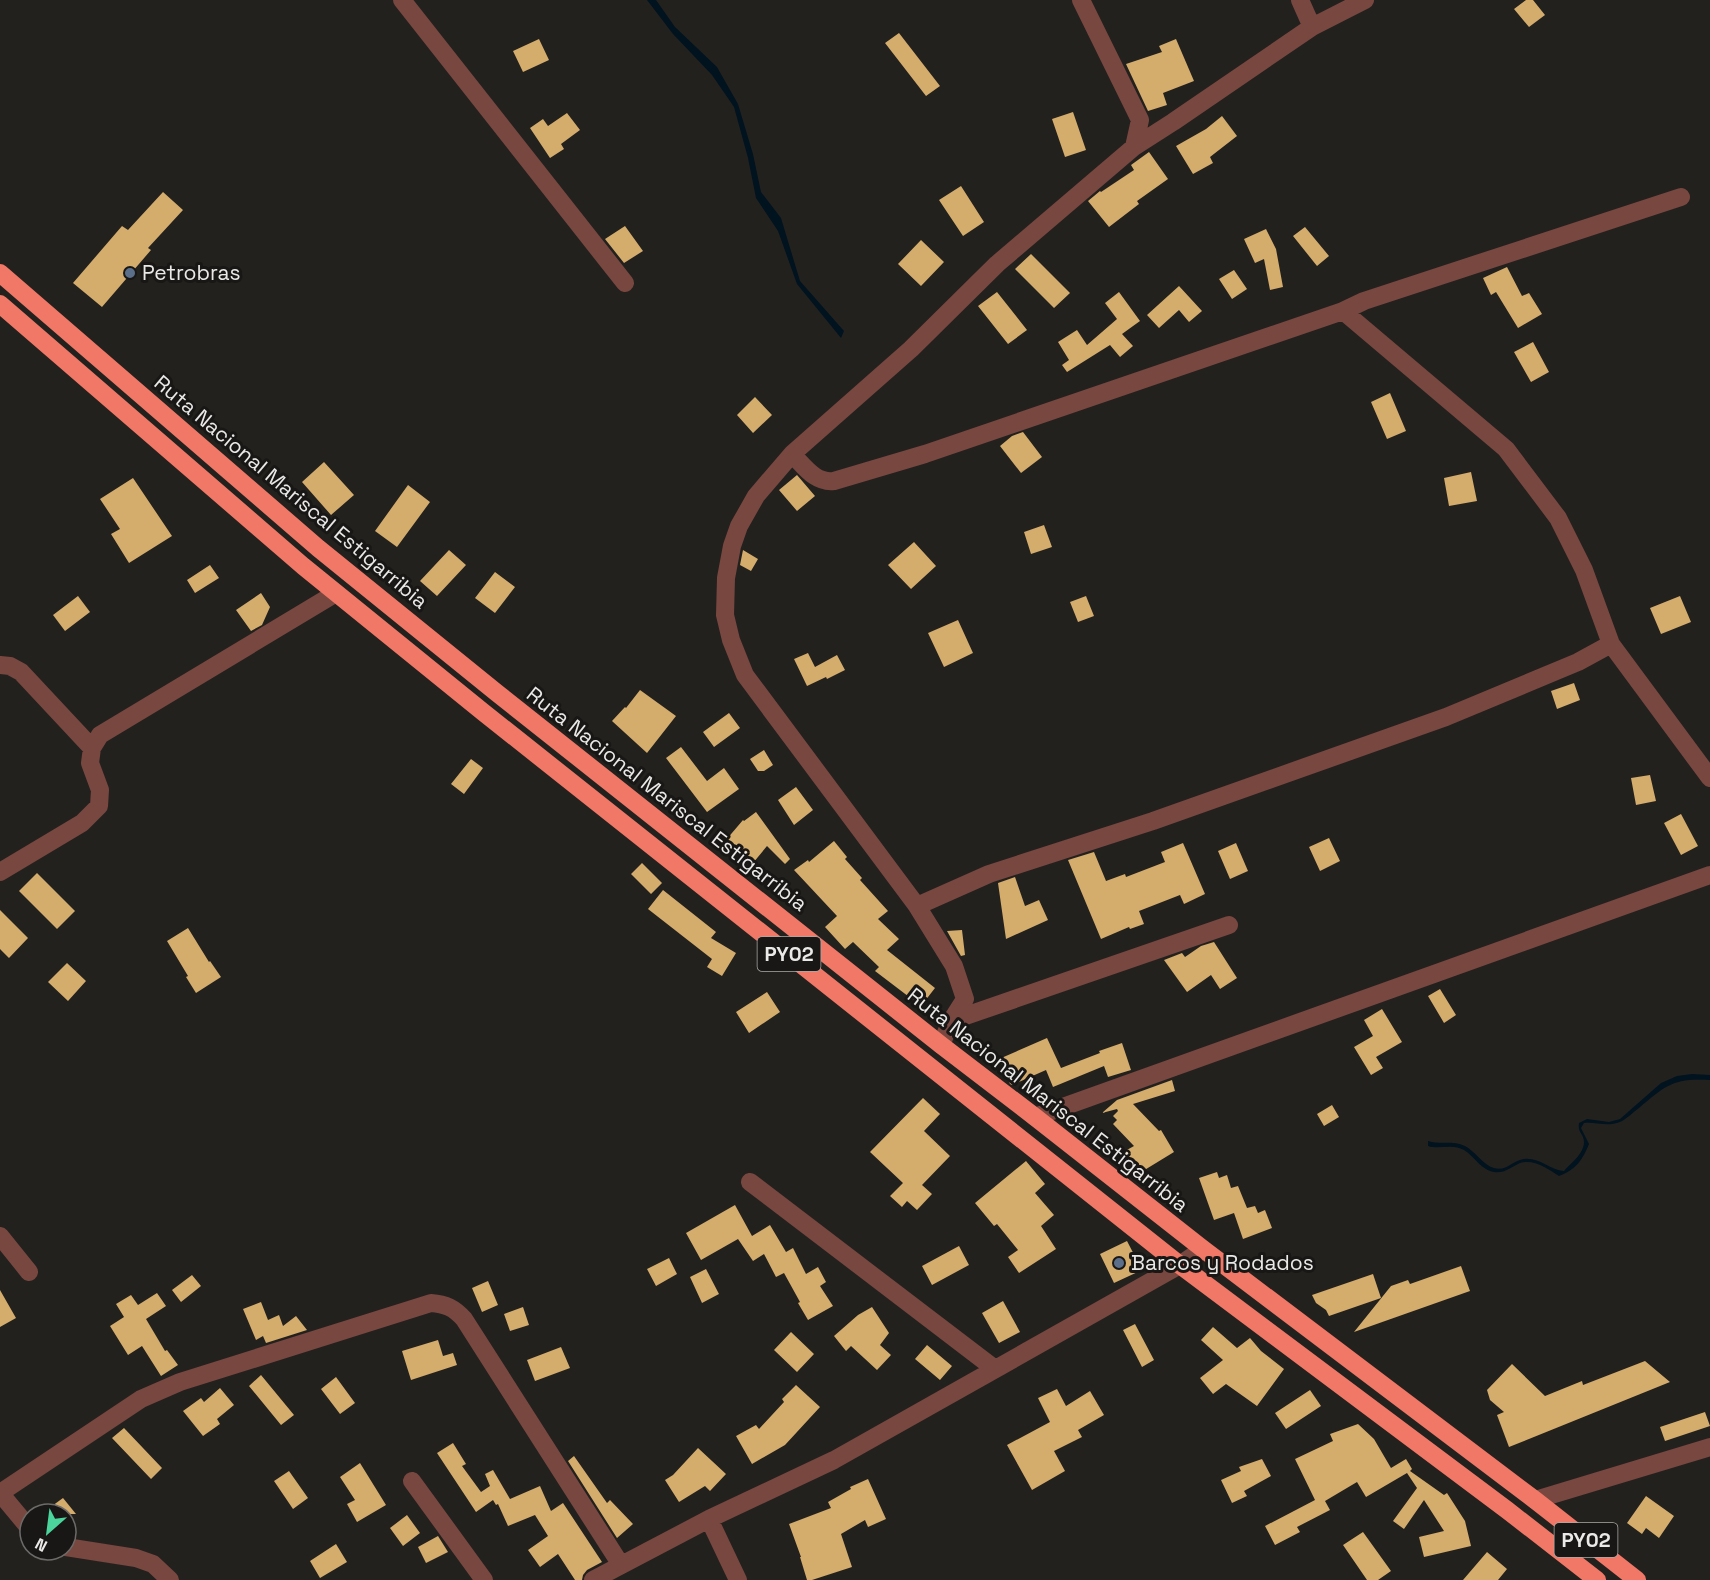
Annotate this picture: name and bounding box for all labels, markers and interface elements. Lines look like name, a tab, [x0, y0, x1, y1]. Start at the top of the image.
place label: Petrobras	[142, 259, 241, 286]
marker: Petrobras	[123, 266, 137, 280]
street label: Ruta Nacional Mariscal Estigarribia	[149, 369, 434, 614]
street label: Ruta Nacional Mariscal Estigarribia	[521, 680, 813, 917]
road number: PY02	[758, 937, 820, 971]
street label: Ruta Nacional Mariscal Estigarribia	[902, 981, 1194, 1218]
place label: Barcos y Rodados	[1131, 1249, 1314, 1276]
marker: Barcos y Rodados	[1112, 1256, 1126, 1270]
north arrow	[18, 1502, 78, 1562]
road number: PY02	[1554, 1523, 1618, 1557]
text: N	[32, 1533, 51, 1557]

